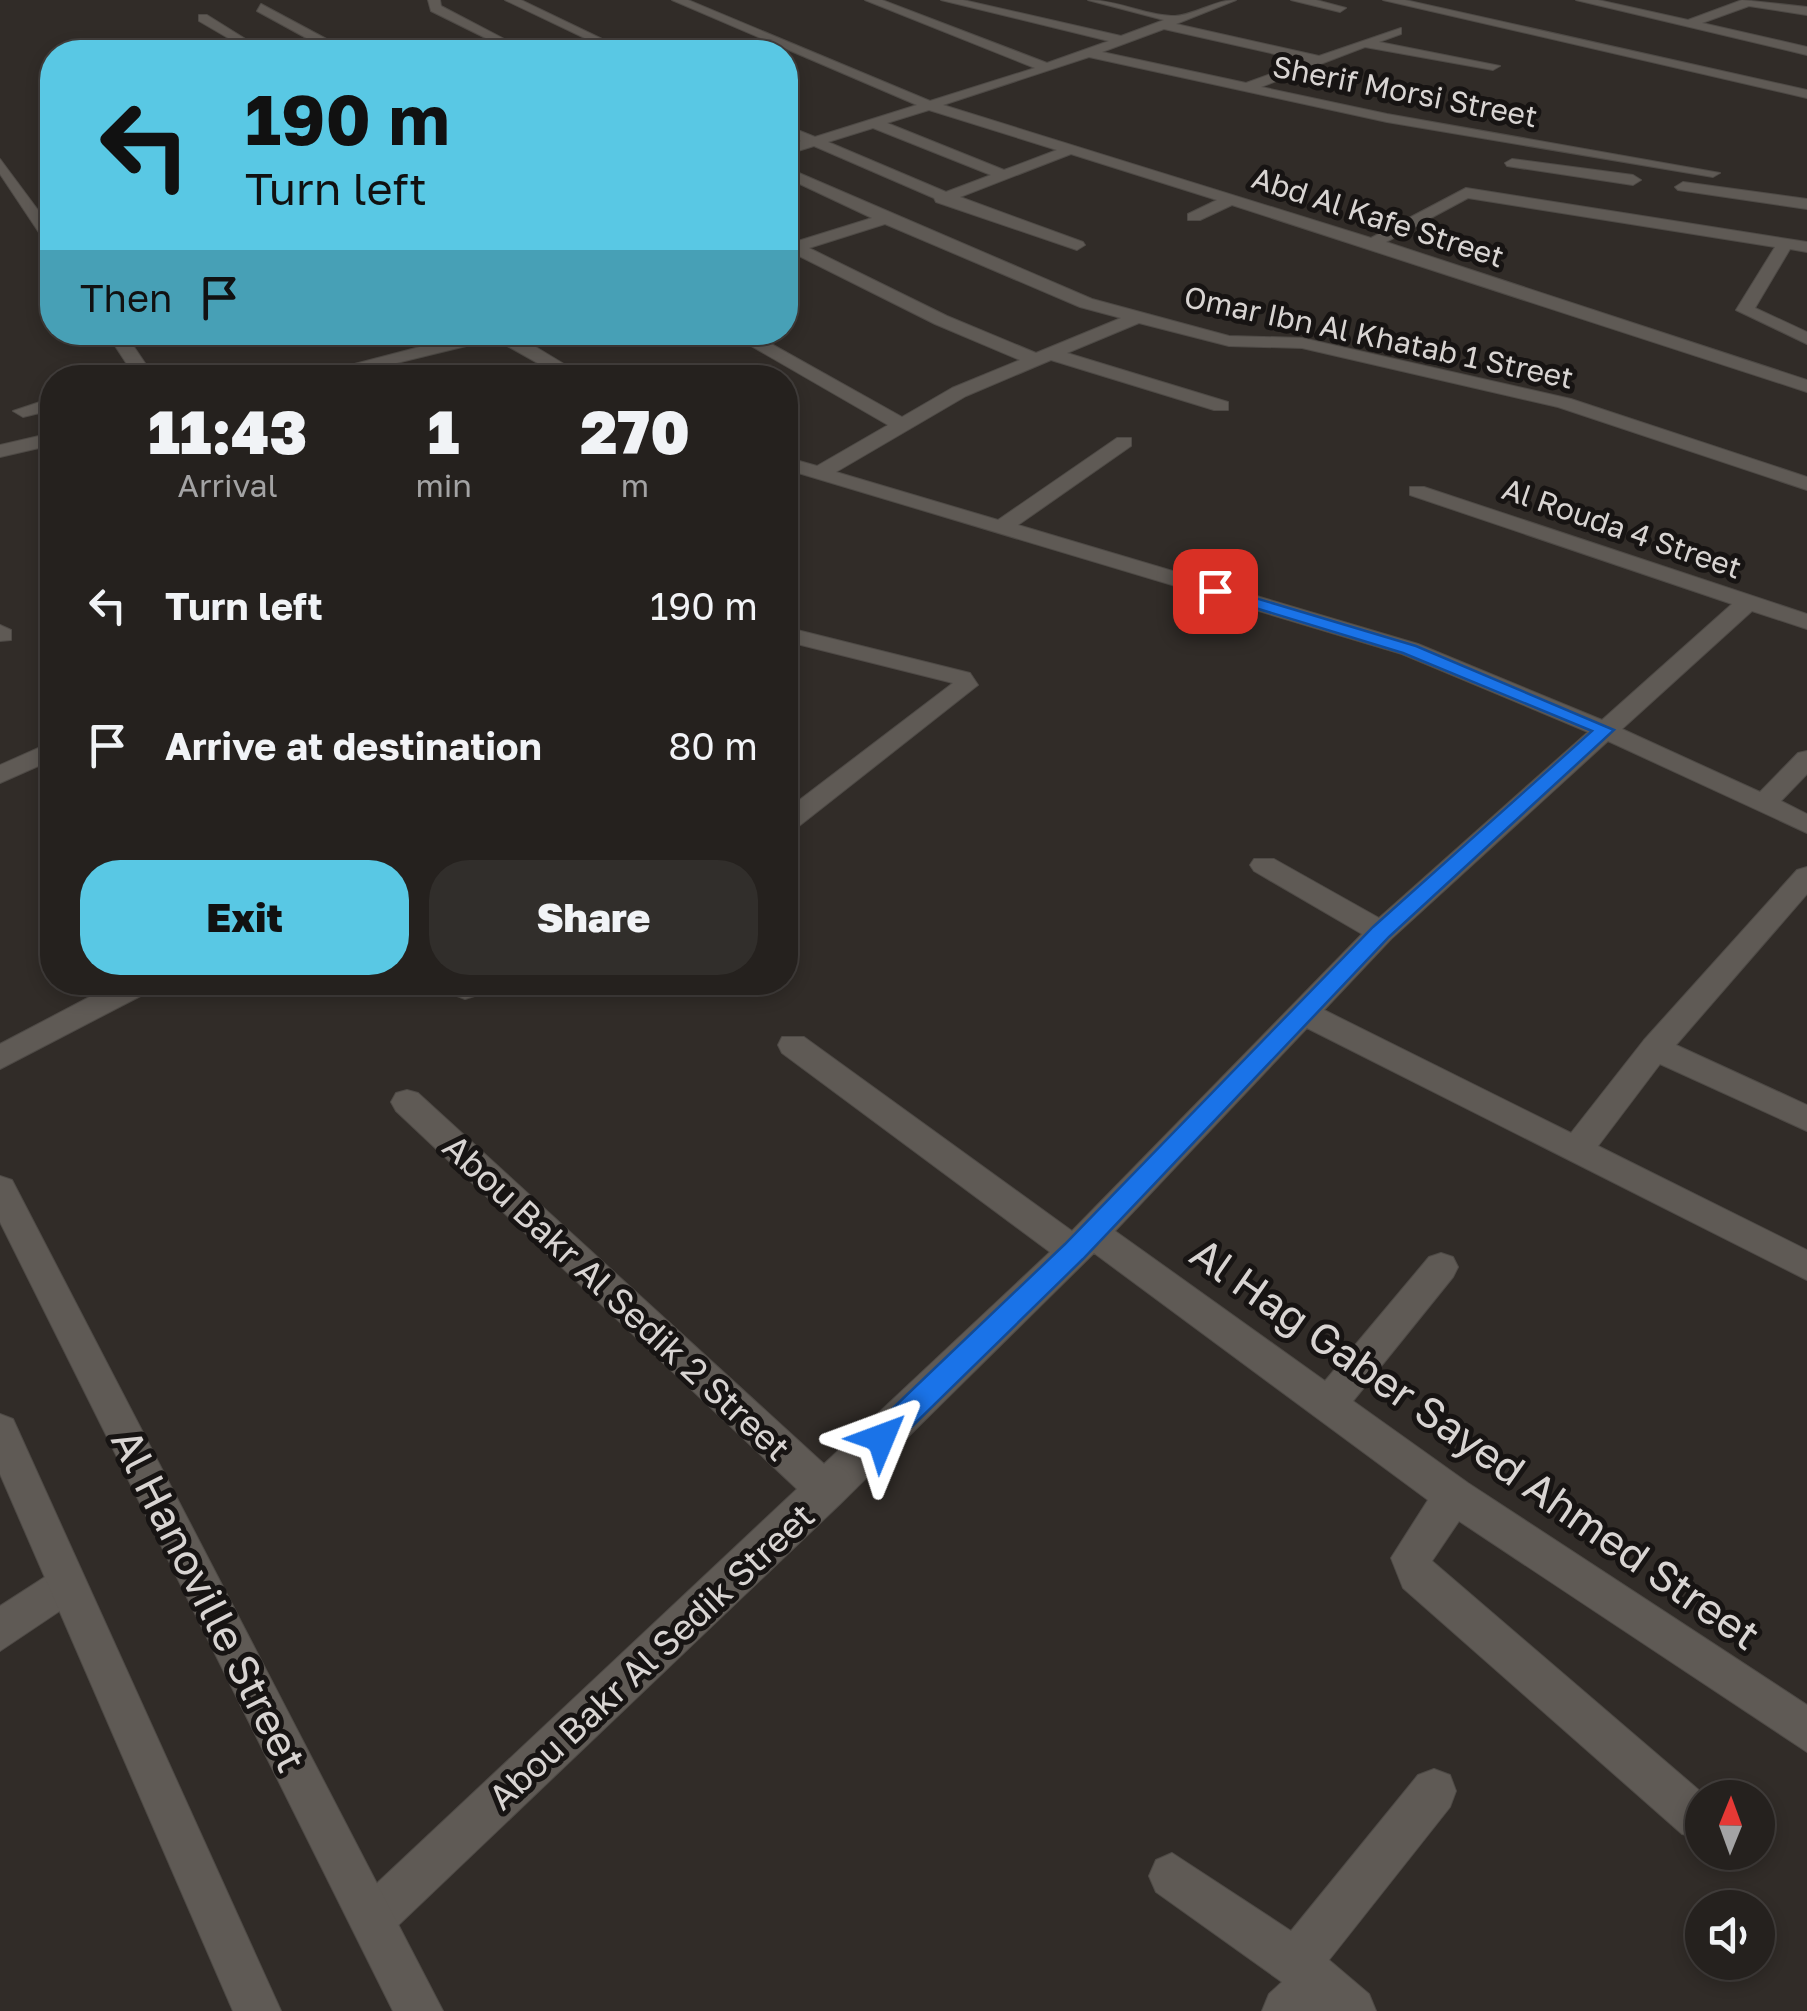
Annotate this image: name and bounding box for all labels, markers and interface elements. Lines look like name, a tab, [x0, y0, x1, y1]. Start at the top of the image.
street label: Sherif Morsi Street	[1270, 48, 1540, 134]
text: 190 m	[245, 76, 450, 160]
icon: left	[80, 80, 210, 210]
street label: Abd Al Kafe Street	[1247, 159, 1509, 275]
text: Turn left	[245, 161, 427, 215]
icon: arrive	[192, 270, 247, 325]
text: Then	[80, 275, 172, 320]
street label: Omar Ibn Al Khatab 1 Street	[1181, 278, 1577, 396]
text: 11:43	[148, 395, 307, 467]
text: 1	[428, 395, 460, 467]
text: 270	[580, 395, 690, 467]
text: Arrival	[178, 466, 278, 504]
text: min	[415, 466, 472, 504]
text: m	[621, 466, 649, 504]
street label: Al Rouda 4 Street	[1498, 470, 1746, 586]
pin	[1173, 549, 1258, 634]
icon: arrive	[1188, 564, 1243, 619]
icon: left	[80, 578, 135, 633]
text: Turn left	[165, 583, 323, 628]
text: 190 m	[650, 583, 758, 628]
icon: arrive	[80, 718, 135, 773]
text: Arrive at destination	[165, 723, 542, 768]
text: 80 m	[668, 723, 758, 768]
button: Exit	[80, 860, 409, 975]
button: Share	[429, 860, 758, 975]
street label: Abou Bakr Al Sedik 2 Street	[435, 1125, 799, 1469]
street label: Al Hag Gaber Sayed Ahmed Street	[1182, 1227, 1770, 1659]
position arrow	[829, 1386, 933, 1490]
street label: Al Hanoville Street	[102, 1420, 318, 1780]
street label: Abou Bakr Al Sedik Street	[480, 1494, 822, 1818]
north arrow	[1685, 1780, 1775, 1870]
map controls	[1685, 1780, 1775, 1980]
button: sound	[1685, 1890, 1775, 1980]

